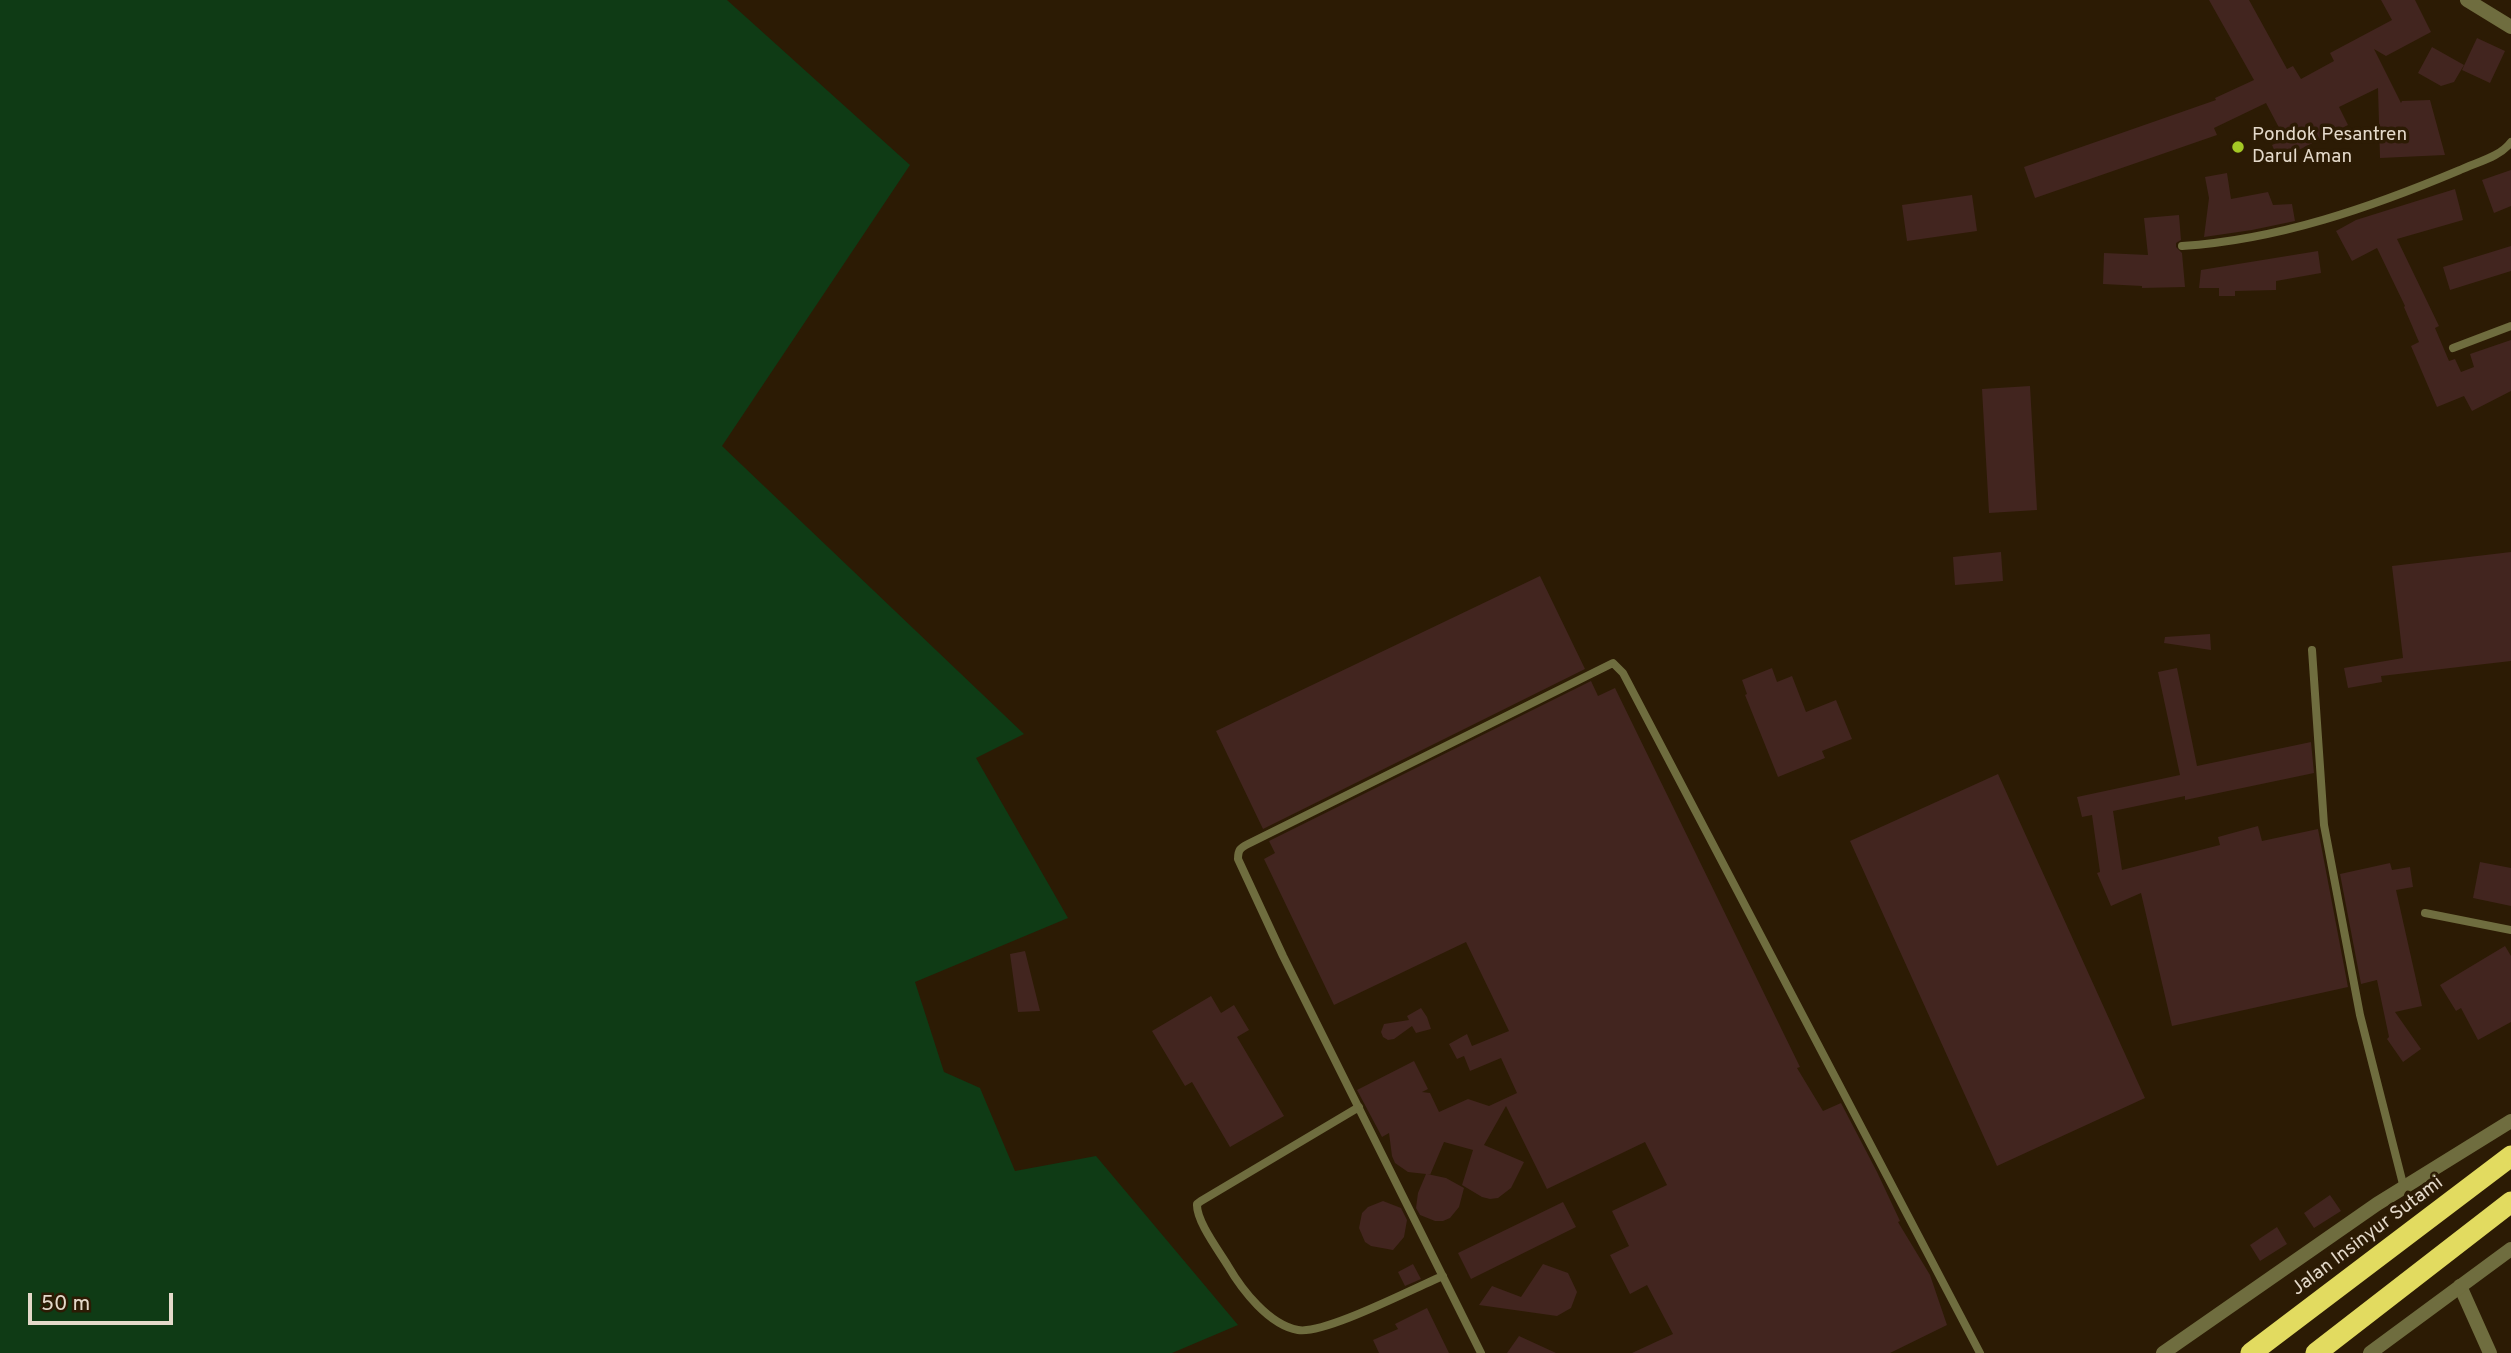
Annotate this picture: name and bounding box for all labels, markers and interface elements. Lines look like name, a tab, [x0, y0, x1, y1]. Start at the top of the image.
place label: Pondok Pesantren Darul Aman	[2252, 125, 2407, 169]
marker: Pondok Pesantren Darul Aman	[2230, 139, 2246, 155]
street label: Jalan Insinyur Sutami	[2288, 1172, 2448, 1302]
scale bar	[32, 1280, 177, 1324]
text: 50 m	[41, 1291, 90, 1318]

